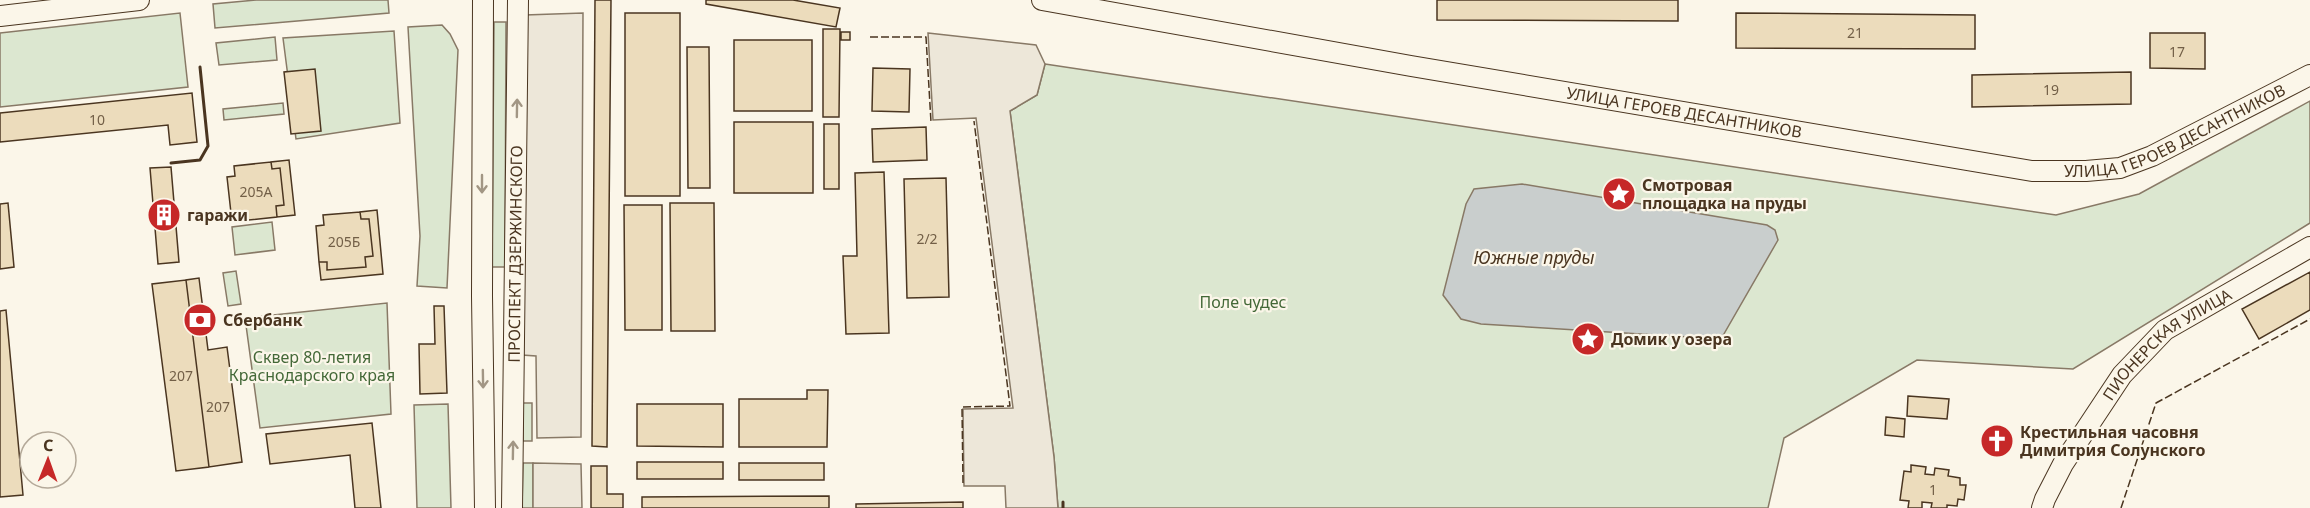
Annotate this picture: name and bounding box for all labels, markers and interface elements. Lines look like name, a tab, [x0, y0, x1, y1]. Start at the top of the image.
house number: 21	[1847, 23, 1863, 42]
house number: 17	[2169, 42, 2185, 61]
street label: УЛИЦА ГЕРОЕВ ДЕСАНТНИКОВ	[2064, 79, 2289, 182]
house number: 19	[2043, 80, 2059, 99]
street label: УЛИЦА ГЕРОЕВ ДЕСАНТНИКОВ	[1565, 81, 1804, 143]
one-way arrow	[511, 98, 523, 118]
house number: 10	[89, 110, 105, 129]
street label: ПРОСПЕКТ ДЗЕРЖИНСКОГО	[503, 145, 527, 363]
one-way arrow	[476, 174, 488, 194]
place label: Смотровая площадка на пруды	[1642, 174, 1807, 214]
place icon: Смотровая площадка на пруды	[1601, 176, 1637, 212]
house number: 205А	[240, 182, 273, 201]
building icon: гаражи	[146, 197, 182, 233]
place label: гаражи	[187, 204, 248, 226]
house number: 2/2	[916, 229, 938, 248]
house number: 205Б	[328, 232, 360, 251]
water label: Южные пруды	[1474, 245, 1594, 269]
street label: ПИОНЕРСКАЯ УЛИЦА	[2097, 283, 2236, 405]
park label: Поле чудес	[1200, 291, 1286, 313]
bank icon: Сбербанк	[182, 302, 218, 338]
place label: Сбербанк	[223, 309, 303, 331]
place icon: Домик у озера	[1570, 321, 1606, 357]
place label: Домик у озера	[1611, 328, 1732, 350]
park label: Сквер 80-летия Краснодарского края	[229, 346, 395, 386]
house number: 207	[169, 366, 193, 385]
one-way arrow	[477, 369, 489, 389]
house number: 207	[206, 397, 230, 416]
place label: Крестильная часовня Димитрия Солунского	[2020, 421, 2205, 461]
church icon: Крестильная часовня Димитрия Солунского	[1979, 423, 2015, 459]
north arrow	[18, 430, 78, 490]
text: С	[43, 434, 54, 456]
one-way arrow	[507, 440, 519, 460]
house number: 1	[1929, 480, 1937, 499]

